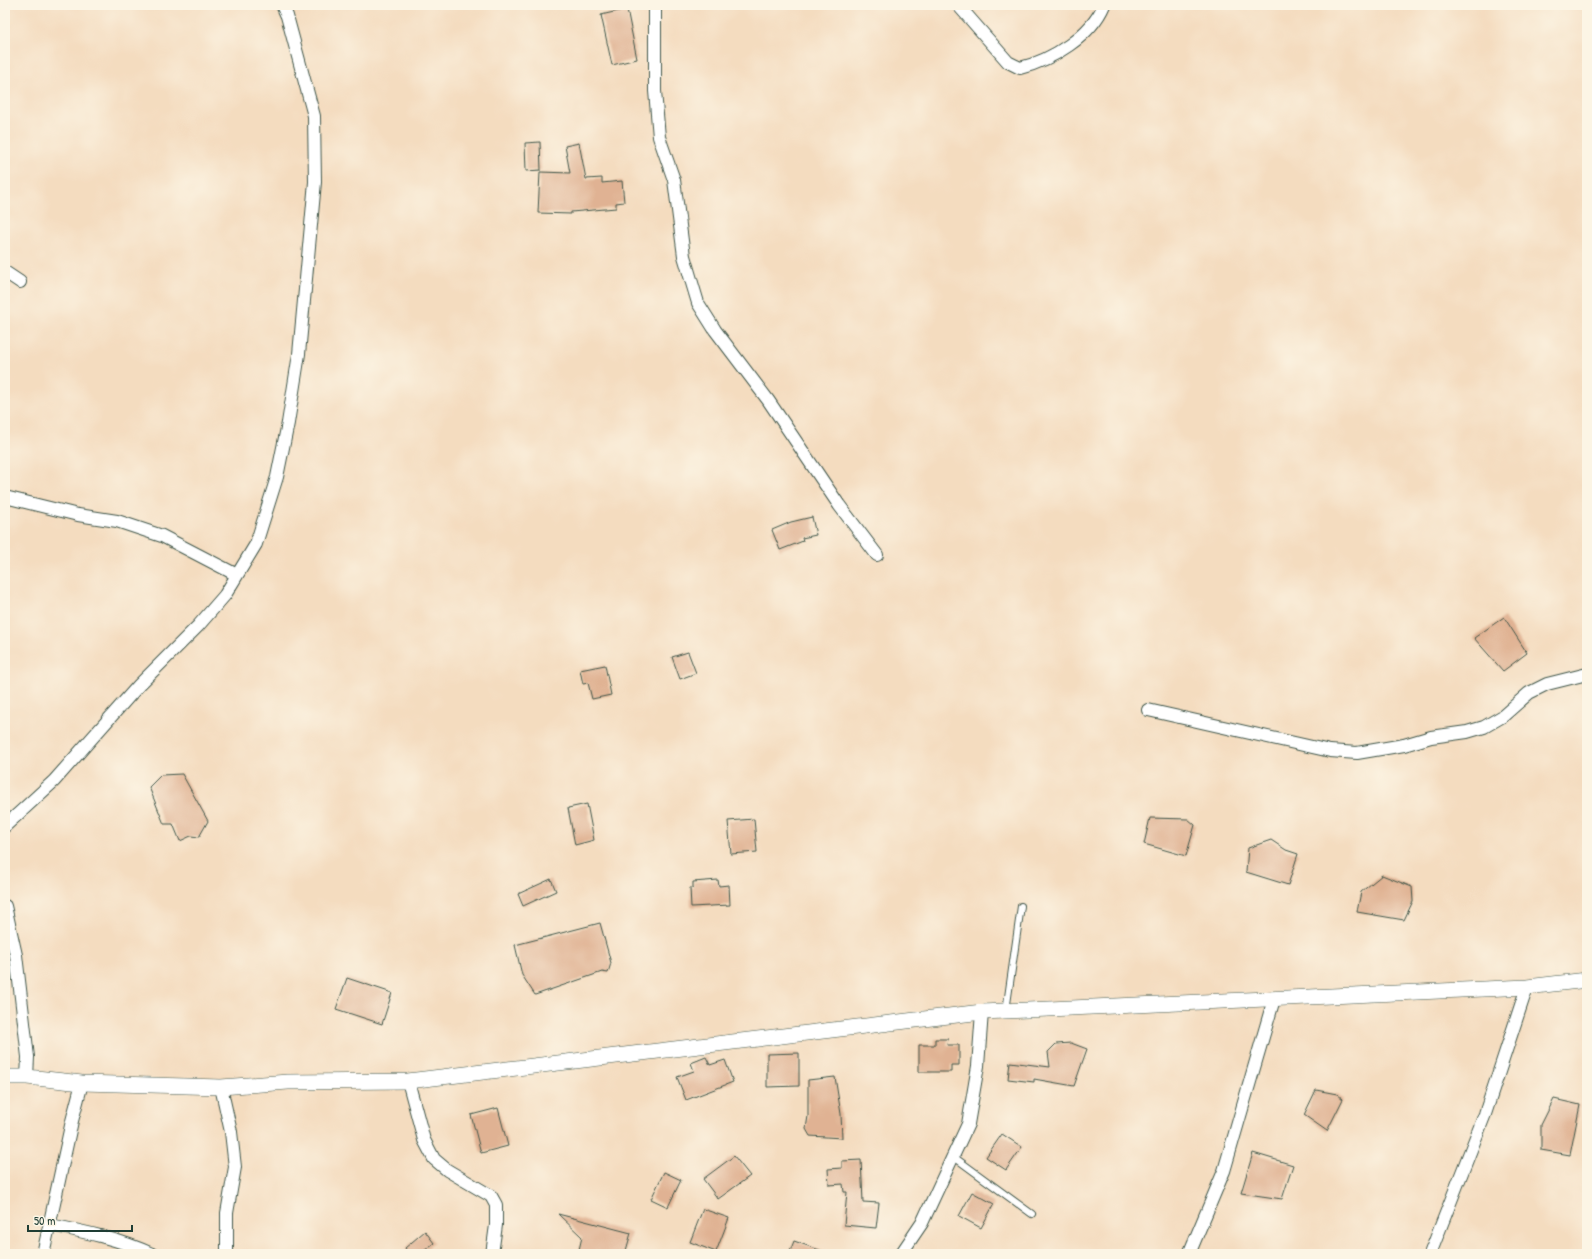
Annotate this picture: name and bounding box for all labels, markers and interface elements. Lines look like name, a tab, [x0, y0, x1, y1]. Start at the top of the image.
scale bar	[28, 1207, 132, 1233]
text: 50 m	[34, 1212, 55, 1229]

